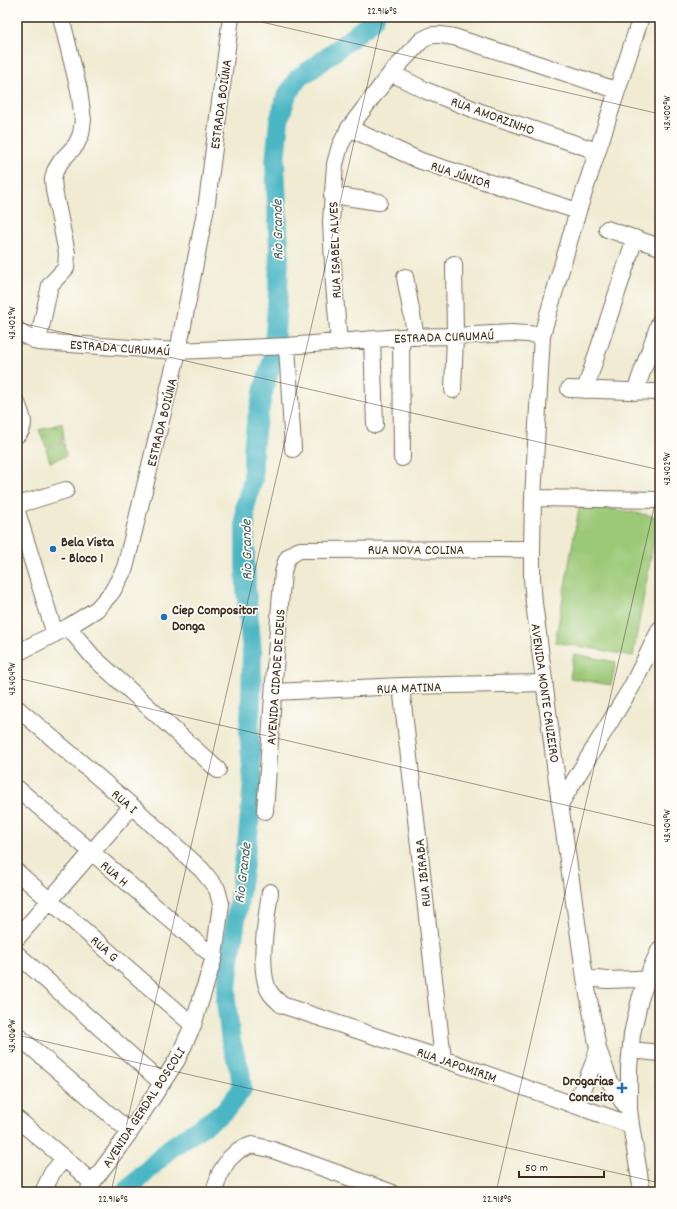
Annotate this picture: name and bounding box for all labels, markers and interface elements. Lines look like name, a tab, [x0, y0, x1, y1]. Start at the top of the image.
text: 22.916°S	[367, 5, 397, 19]
street label: ESTRADA BOIÚNA	[206, 58, 238, 151]
street label: RUA AMORZINHO	[448, 92, 537, 141]
text: 43.400°W	[661, 96, 675, 130]
street label: RUA JÚNIOR	[428, 157, 493, 195]
water label: Rio Grande	[267, 198, 291, 261]
street label: RUA ISABEL ALVES	[324, 201, 348, 299]
text: 43.402°W	[6, 306, 20, 340]
street label: ESTRADA CURUMAÚ	[394, 326, 494, 350]
street label: ESTRADA CURUMAÚ	[69, 336, 170, 362]
street label: ESTRADA BOIÚNA	[142, 376, 184, 469]
text: 43.402°W	[661, 452, 675, 486]
water label: Rio Grande	[236, 518, 260, 581]
place label: Bela Vista - Bloco 1	[61, 533, 115, 569]
street label: RUA NOVA COLINA	[368, 541, 465, 561]
marker: Bela Vista - Bloco 1	[48, 544, 58, 554]
place label: Ciep Compositor Donga	[172, 601, 259, 637]
street label: AVENIDA CIDADE DE DEUS	[262, 608, 292, 746]
marker: Ciep Compositor Donga	[159, 612, 169, 622]
street label: AVENIDA MONTE CRUZEIRO	[524, 622, 564, 764]
text: 43.404°W	[6, 662, 20, 695]
street label: RUA MATINA	[376, 678, 442, 700]
street label: RUA I	[106, 786, 142, 820]
text: 43.404°W	[661, 809, 675, 842]
street label: RUA IBIRABA	[410, 837, 438, 908]
water label: Rio Grande	[229, 840, 259, 905]
street label: RUA H	[95, 857, 132, 892]
street label: RUA G	[85, 932, 122, 967]
text: 43.406°W	[6, 1019, 20, 1053]
street label: AVENIDA GERDAL BOSCOLI	[98, 1043, 192, 1172]
street label: RUA JAPOMIRIM	[414, 1043, 499, 1089]
place label: Drogarias Conceito	[562, 1072, 614, 1108]
marker: Drogarias Conceito	[617, 1083, 627, 1093]
scale bar	[519, 1153, 604, 1179]
text: 50 m	[525, 1160, 548, 1177]
text: 22.916°S	[98, 1193, 128, 1207]
text: 22.918°S	[483, 1193, 511, 1207]

